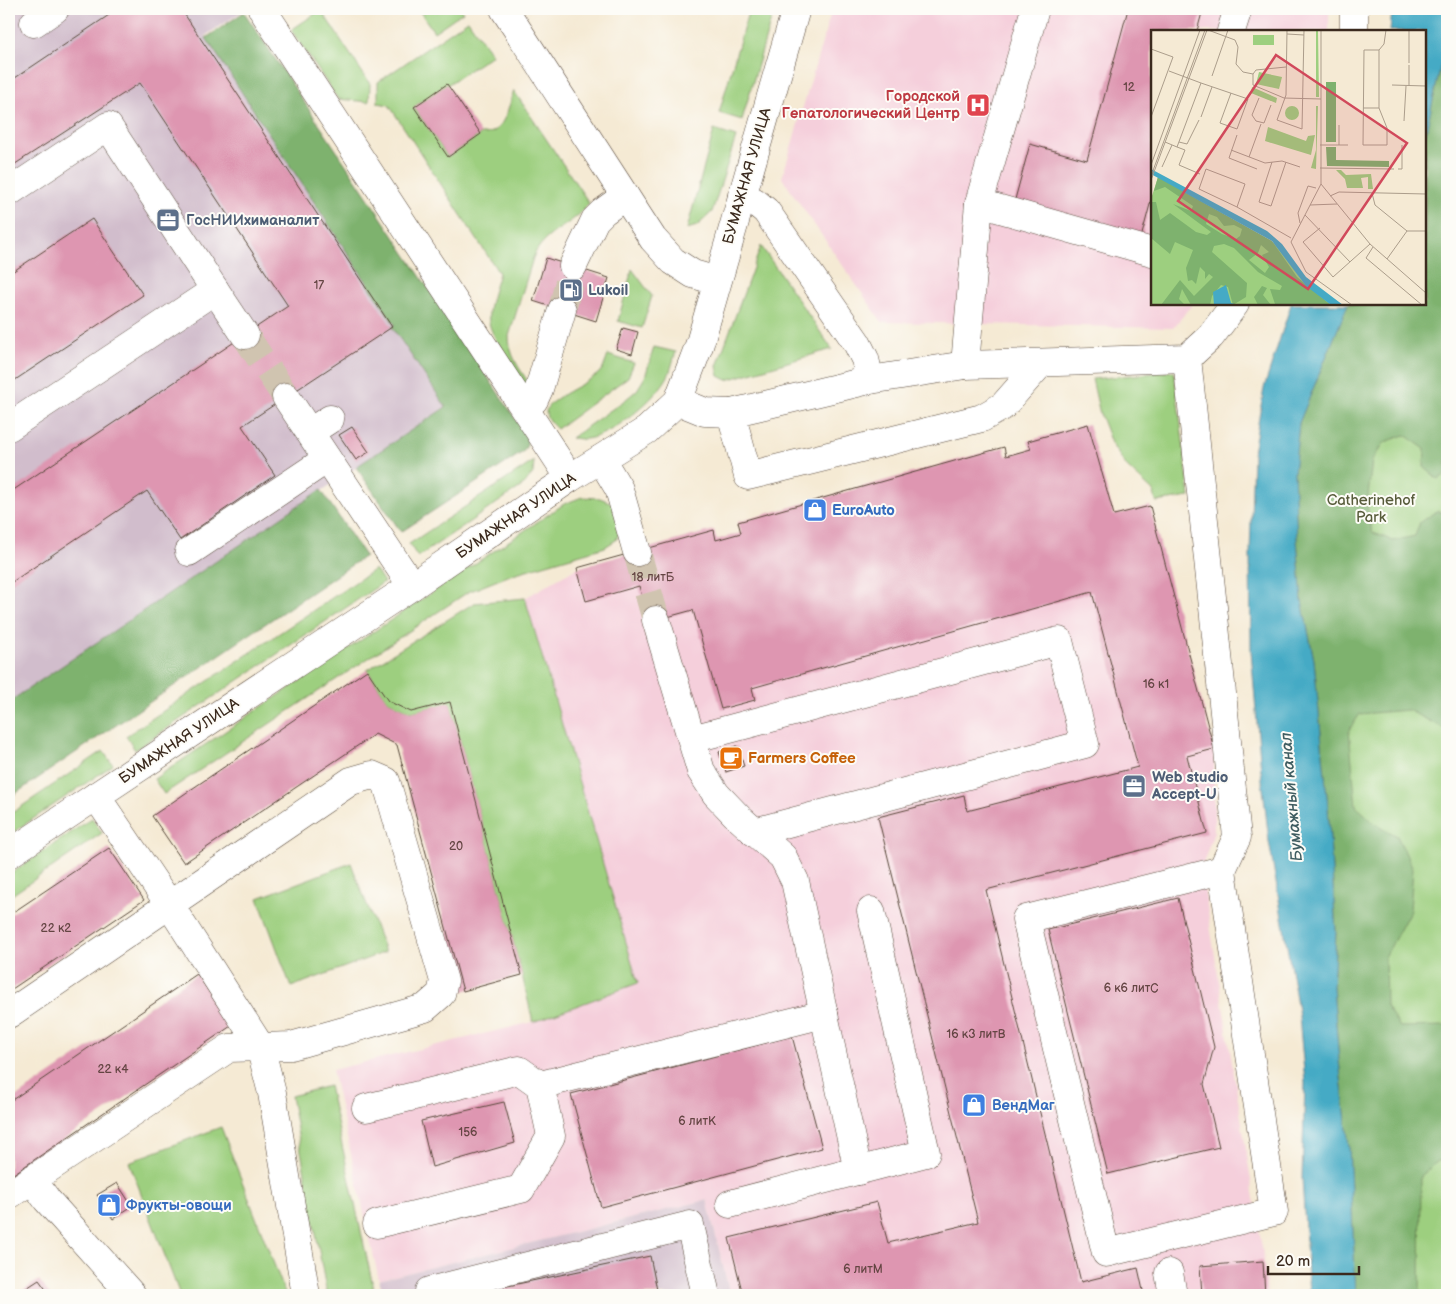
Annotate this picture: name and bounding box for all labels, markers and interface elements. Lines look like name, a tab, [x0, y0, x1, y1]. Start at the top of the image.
inset map	[1151, 30, 1426, 305]
house number: 12	[1123, 80, 1135, 95]
place label: Городской Гепатологический Центр	[781, 87, 960, 123]
hospital icon: Городской Гепатологический Центр	[965, 92, 991, 118]
street label: БУМАЖНАЯ УЛИЦА	[718, 105, 776, 246]
office icon: ГосНИИхиманалит	[155, 207, 181, 233]
place label: ГосНИИхиманалит	[186, 211, 320, 230]
fuel station icon: Lukoil	[558, 277, 584, 303]
house number: 17	[314, 278, 324, 293]
place label: Lukoil	[588, 281, 628, 300]
street label: БУМАЖНАЯ УЛИЦА	[452, 468, 580, 563]
park label: Catherinehof Park	[1327, 491, 1416, 527]
shop icon: EuroAuto	[802, 497, 828, 523]
place label: EuroAuto	[832, 501, 895, 520]
house number: 18 литБ	[632, 570, 675, 585]
house number: 16 к1	[1143, 677, 1169, 692]
street label: БУМАЖНАЯ УЛИЦА	[115, 693, 243, 788]
water label: Бумажный канал	[1277, 732, 1307, 862]
cafe icon: Farmers Coffee	[718, 745, 744, 771]
place label: Farmers Coffee	[748, 749, 856, 768]
place label: Web studio Accept-U	[1151, 768, 1229, 804]
office icon: Web studio Accept-U	[1121, 773, 1147, 799]
house number: 20	[449, 839, 463, 854]
house number: 22 к2	[41, 921, 71, 936]
house number: 6 к6 литС	[1104, 981, 1158, 996]
house number: 16 к3 литВ	[947, 1027, 1006, 1042]
house number: 22 к4	[97, 1062, 129, 1077]
shop icon: ВендМаг	[961, 1092, 987, 1118]
place label: ВендМаг	[992, 1096, 1055, 1115]
house number: 6 литК	[678, 1114, 716, 1129]
house number: 156	[459, 1125, 477, 1140]
shop icon: Фрукты-овощи	[96, 1192, 122, 1218]
place label: Фрукты-овощи	[126, 1196, 232, 1215]
scale bar	[1268, 1244, 1360, 1276]
text: 20 m	[1276, 1252, 1310, 1271]
house number: 6 литМ	[843, 1262, 883, 1277]

